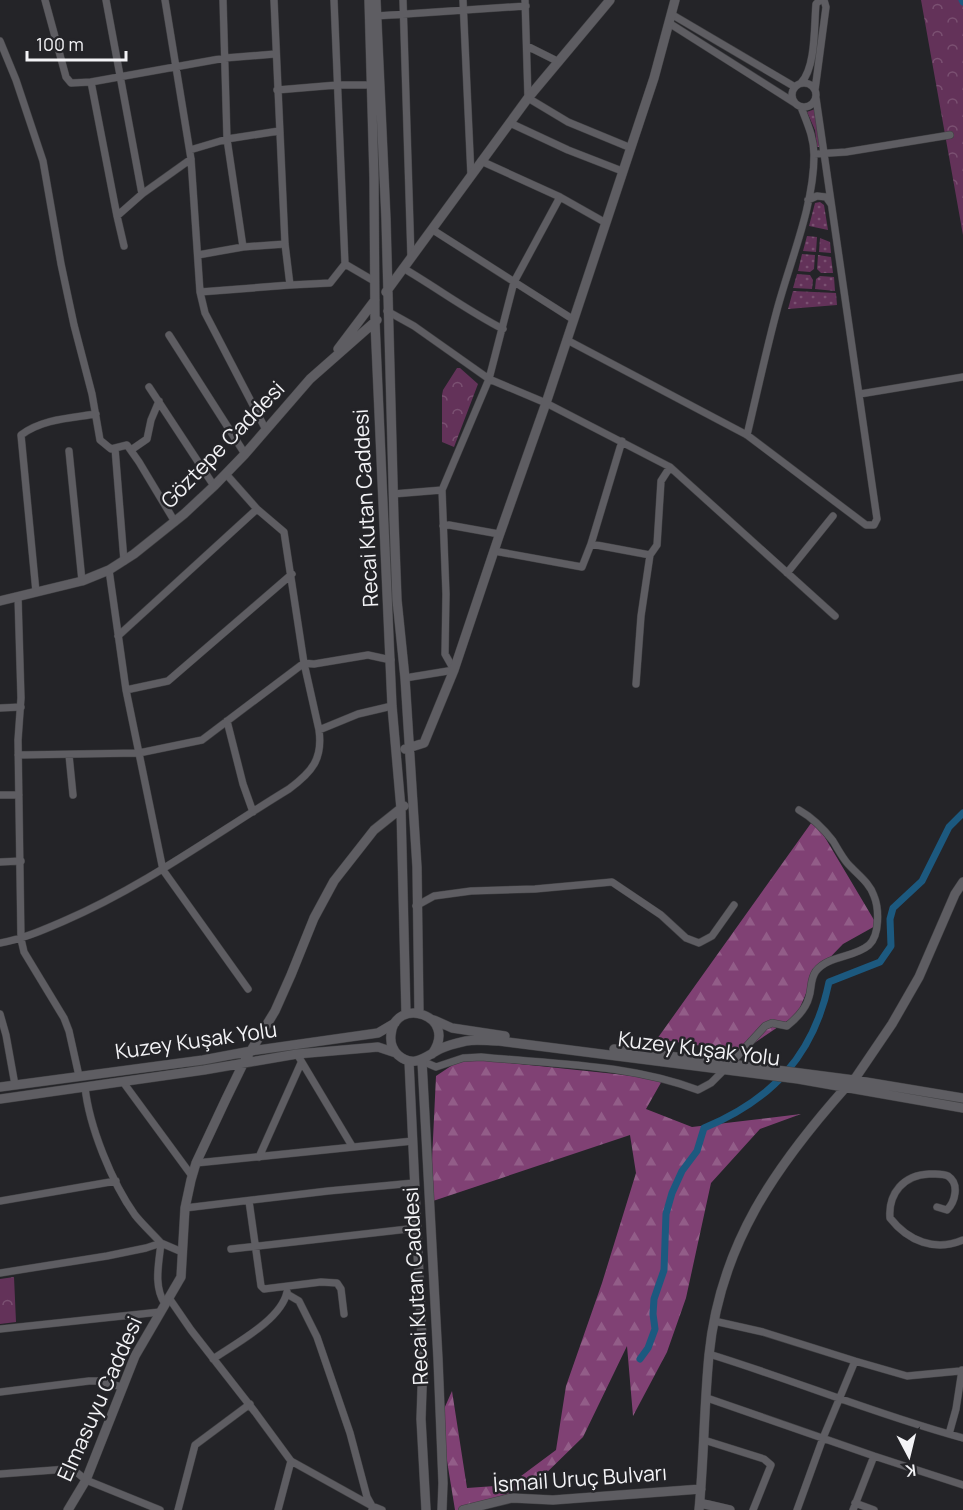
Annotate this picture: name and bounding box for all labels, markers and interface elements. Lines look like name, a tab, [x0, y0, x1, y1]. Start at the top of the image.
scale bar	[27, 24, 126, 62]
text: 100 m	[36, 32, 84, 56]
street label: Göztepe Caddesi	[154, 375, 290, 514]
street label: Recai Kutan Caddesi	[346, 408, 384, 608]
street label: Kuzey Kuşak Yolu	[113, 1015, 279, 1065]
street label: Kuzey Kuşak Yolu	[616, 1024, 782, 1072]
street label: Recai Kutan Caddesi	[396, 1186, 434, 1386]
street label: Elmasuyu Caddesi	[50, 1312, 148, 1485]
north arrow	[879, 1426, 939, 1486]
street label: İsmail Uruç Bulvarı	[492, 1458, 668, 1498]
text: K	[904, 1459, 917, 1483]

